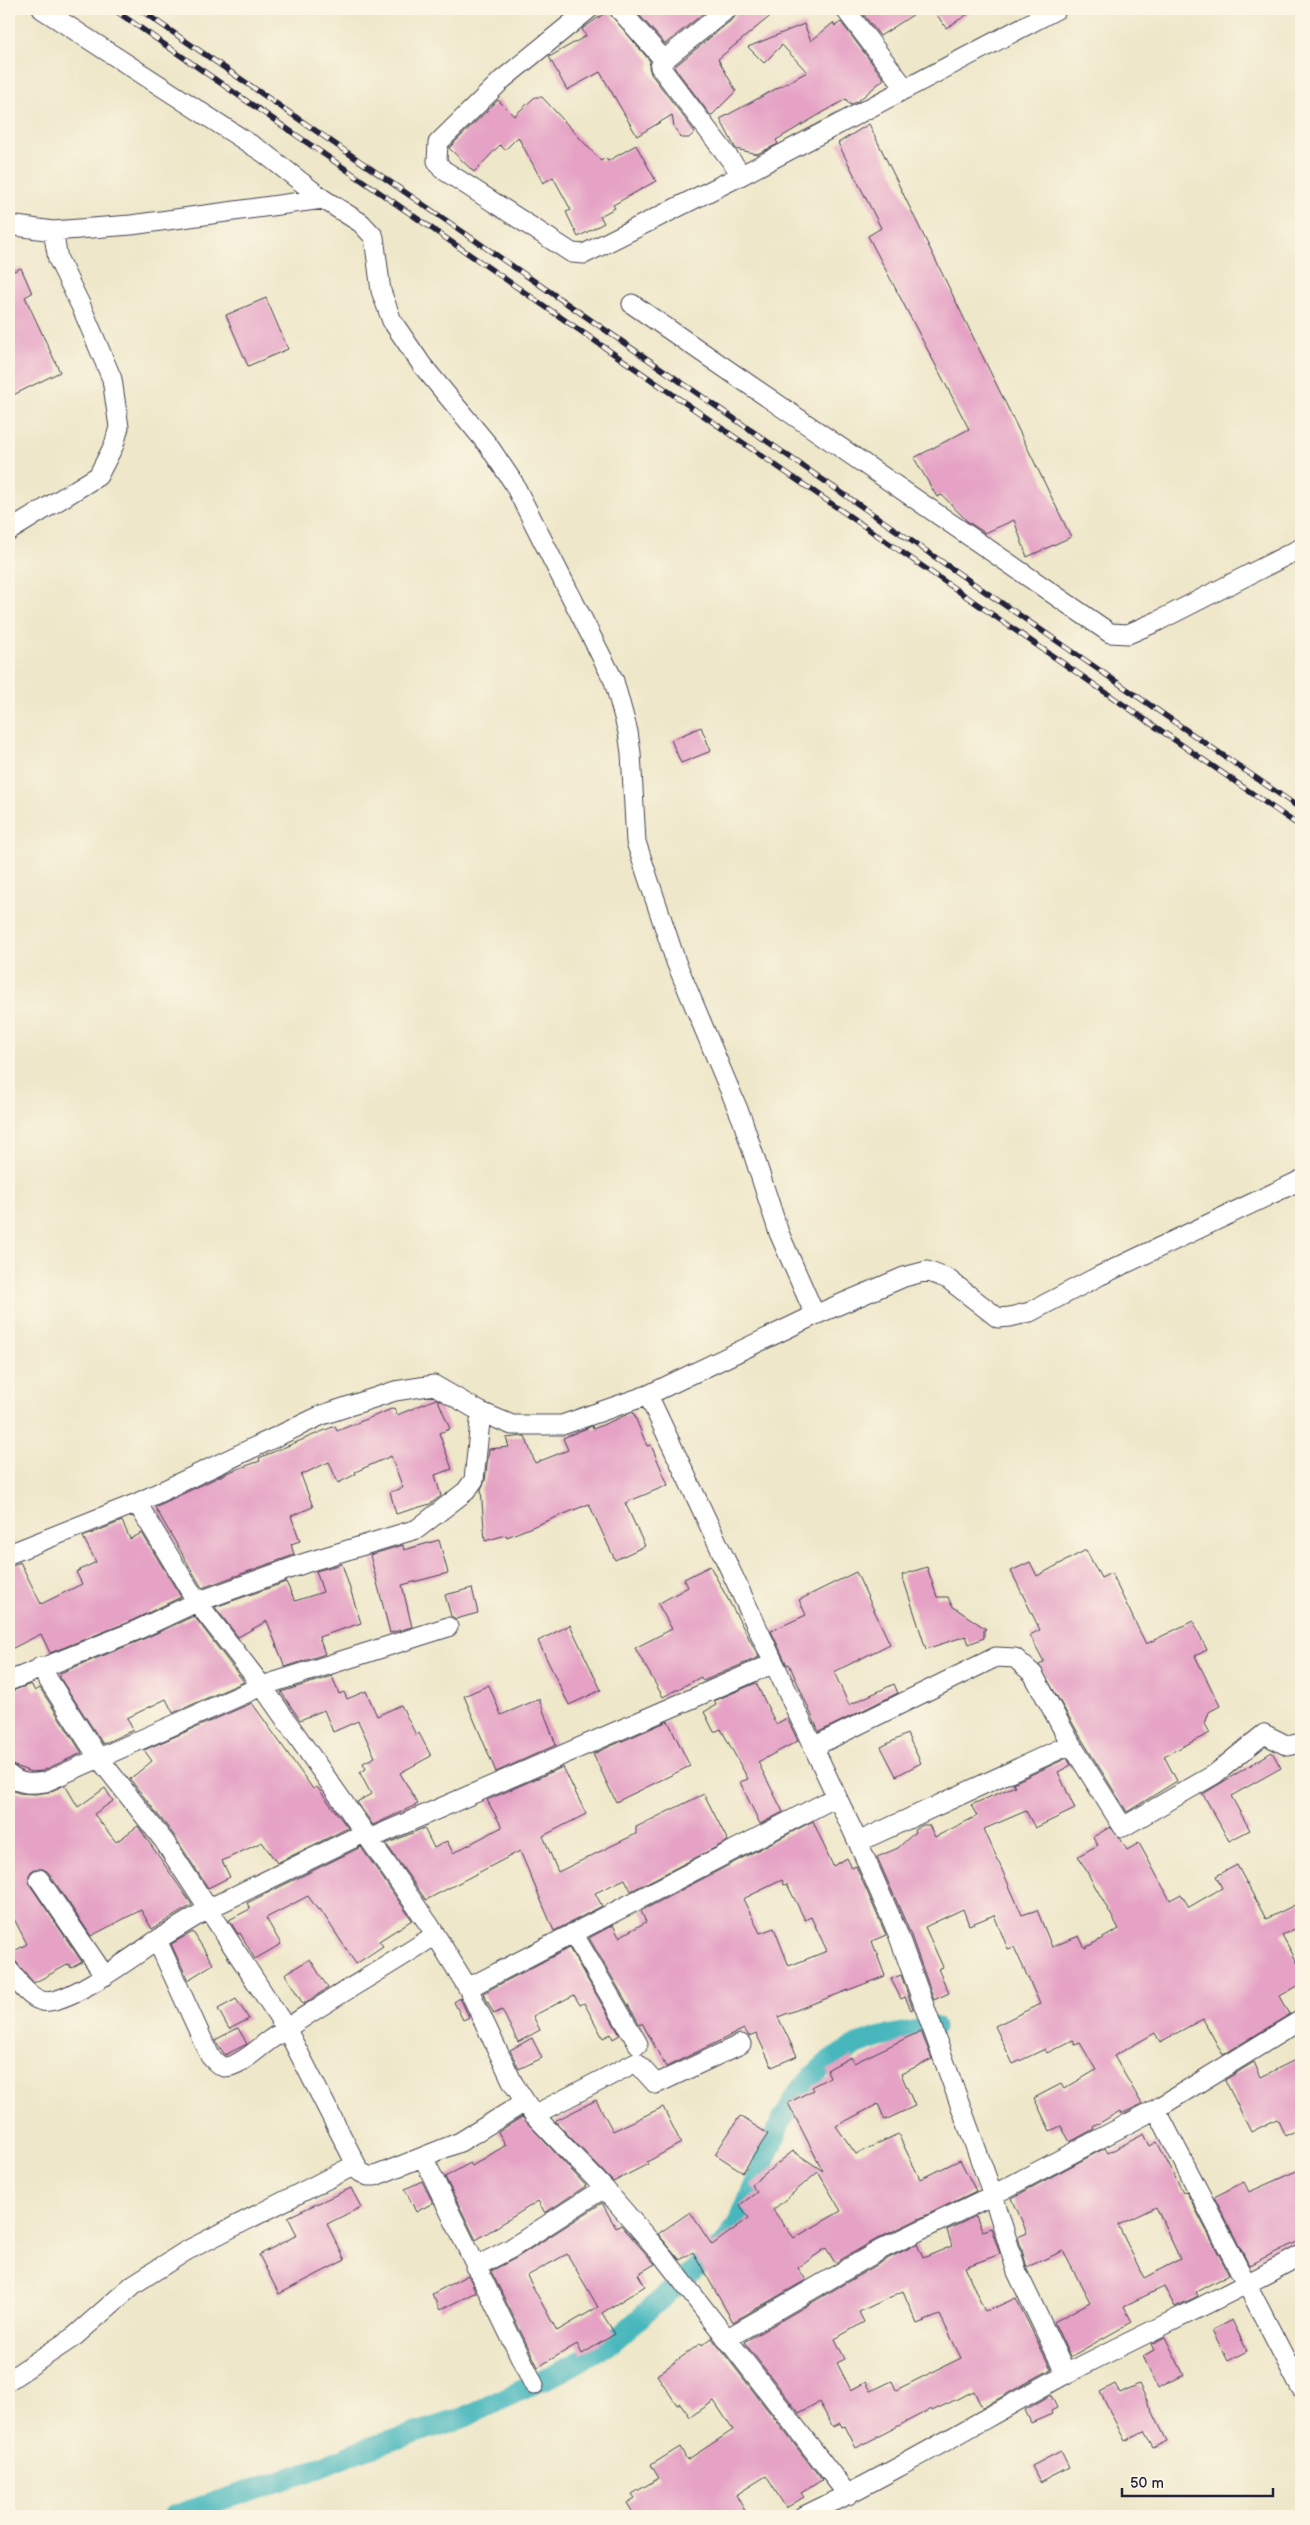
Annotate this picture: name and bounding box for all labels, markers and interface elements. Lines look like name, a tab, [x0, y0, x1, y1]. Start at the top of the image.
scale bar	[1122, 2465, 1274, 2497]
text: 50 m	[1130, 2474, 1164, 2493]

